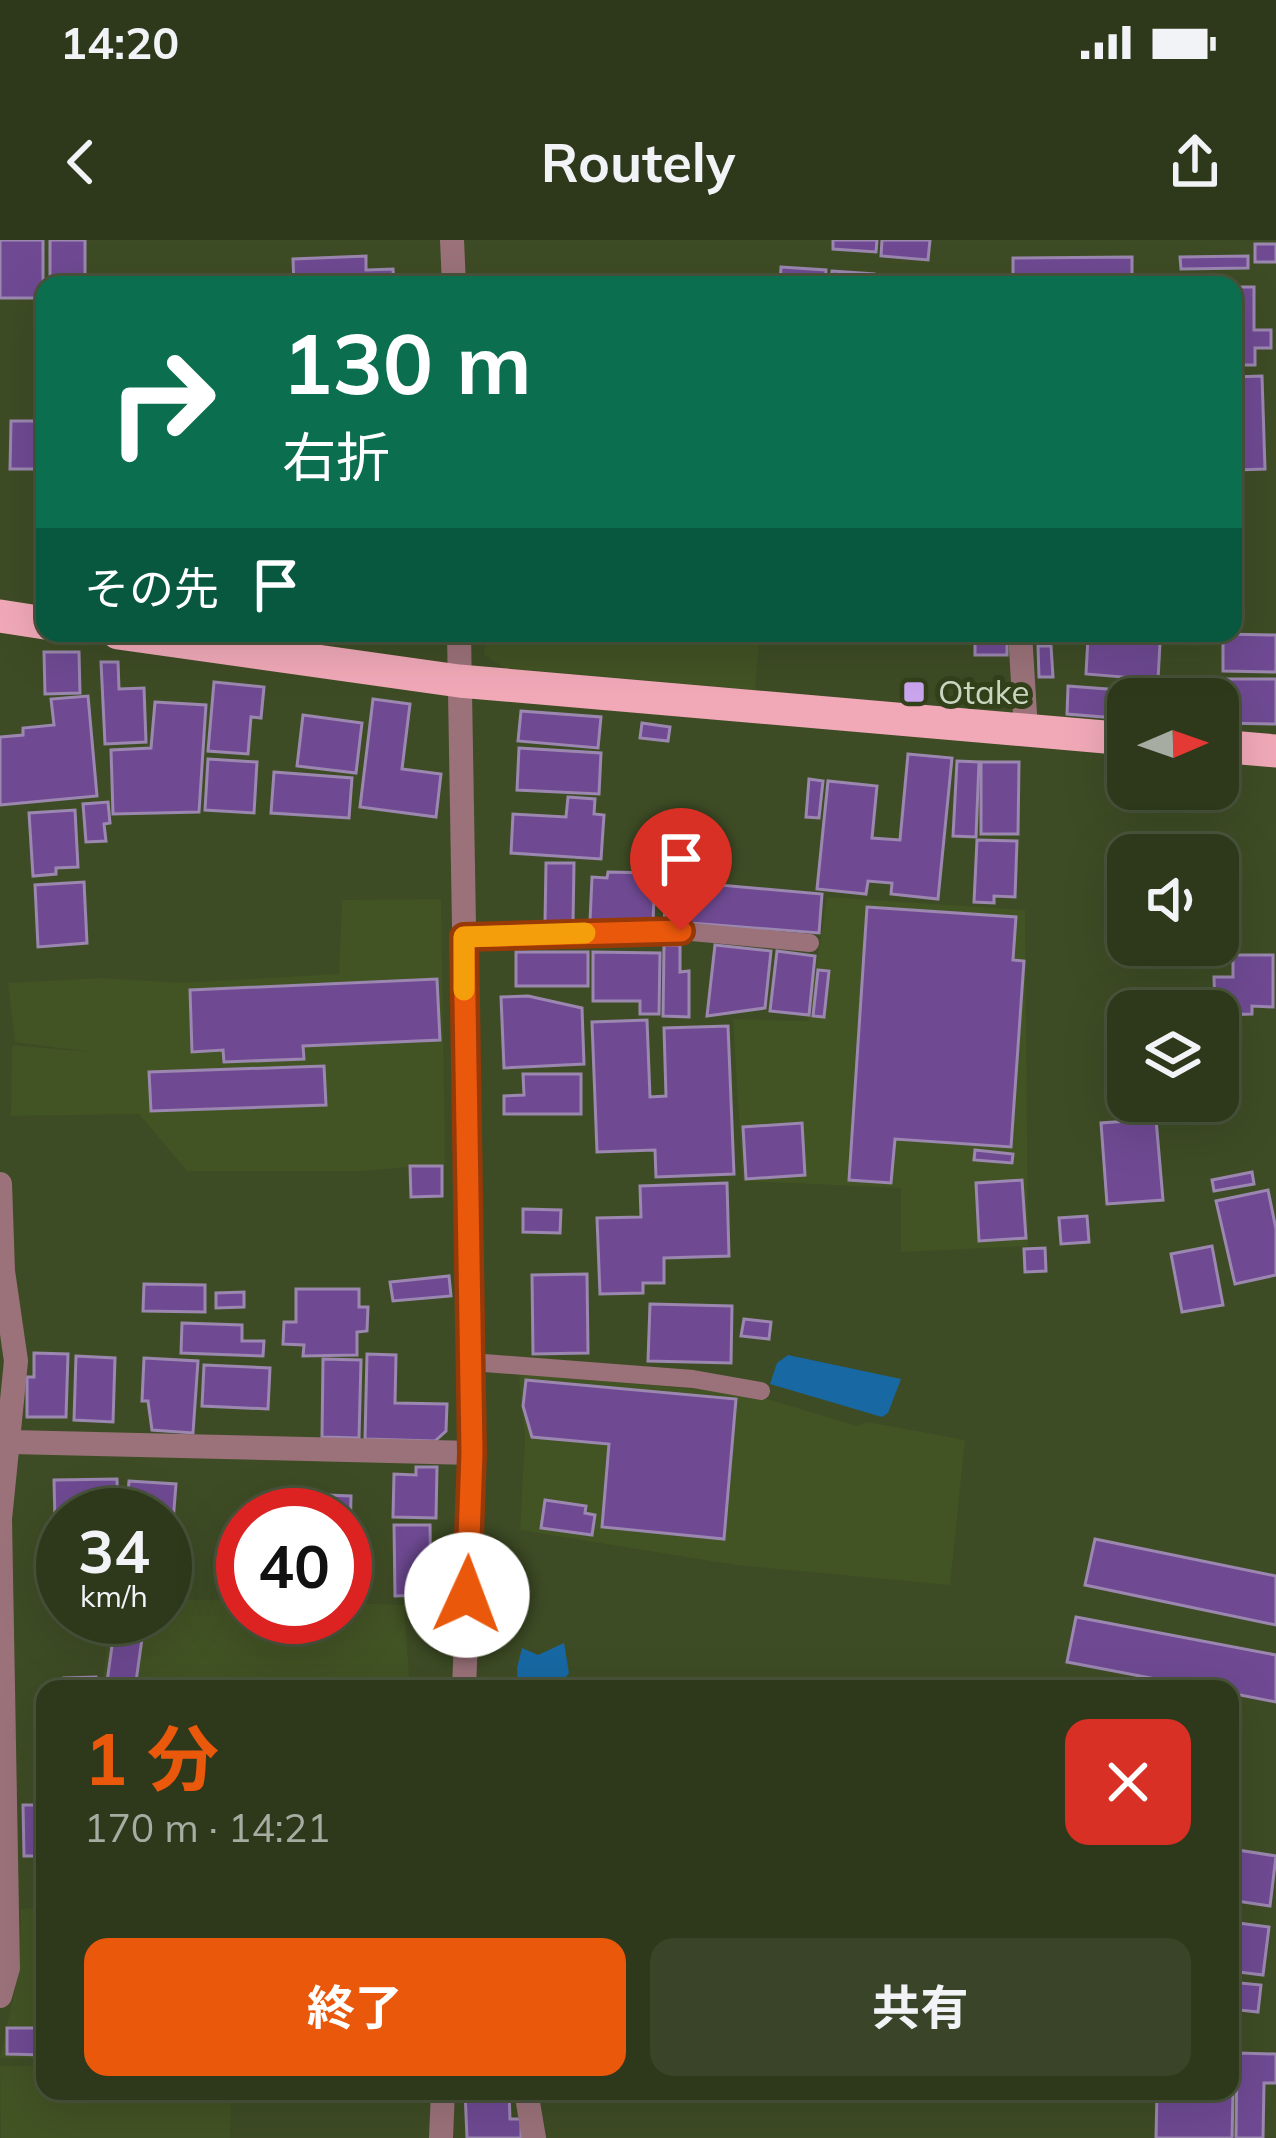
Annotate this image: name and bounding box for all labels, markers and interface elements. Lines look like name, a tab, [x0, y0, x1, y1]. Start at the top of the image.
text: 14:20	[60, 14, 179, 70]
text: Routely	[541, 128, 735, 196]
icon: back	[48, 129, 114, 195]
icon: share	[1162, 129, 1228, 195]
text: 130 m	[282, 310, 532, 415]
icon: right	[84, 324, 240, 480]
text: 右折	[282, 423, 390, 491]
icon: arrive	[243, 552, 309, 618]
text: その先	[84, 560, 219, 616]
place label: Otake	[938, 671, 1029, 712]
north arrow	[1107, 678, 1239, 810]
map controls	[1107, 678, 1239, 1122]
marker: Otake	[901, 679, 927, 705]
pin	[630, 808, 732, 931]
icon: arrive	[648, 826, 714, 892]
button: sound	[1107, 834, 1239, 966]
button: layers	[1107, 990, 1239, 1122]
speed limit sign: 40	[216, 1488, 372, 1644]
text: 34	[78, 1513, 150, 1588]
position arrow	[404, 1532, 530, 1658]
text: km/h	[80, 1577, 148, 1615]
text: 1 分	[84, 1713, 219, 1803]
button: close	[1065, 1719, 1191, 1845]
text: 170 m · 14:21	[84, 1803, 330, 1852]
button: 終了	[84, 1938, 626, 2076]
button: 共有	[650, 1938, 1191, 2076]

